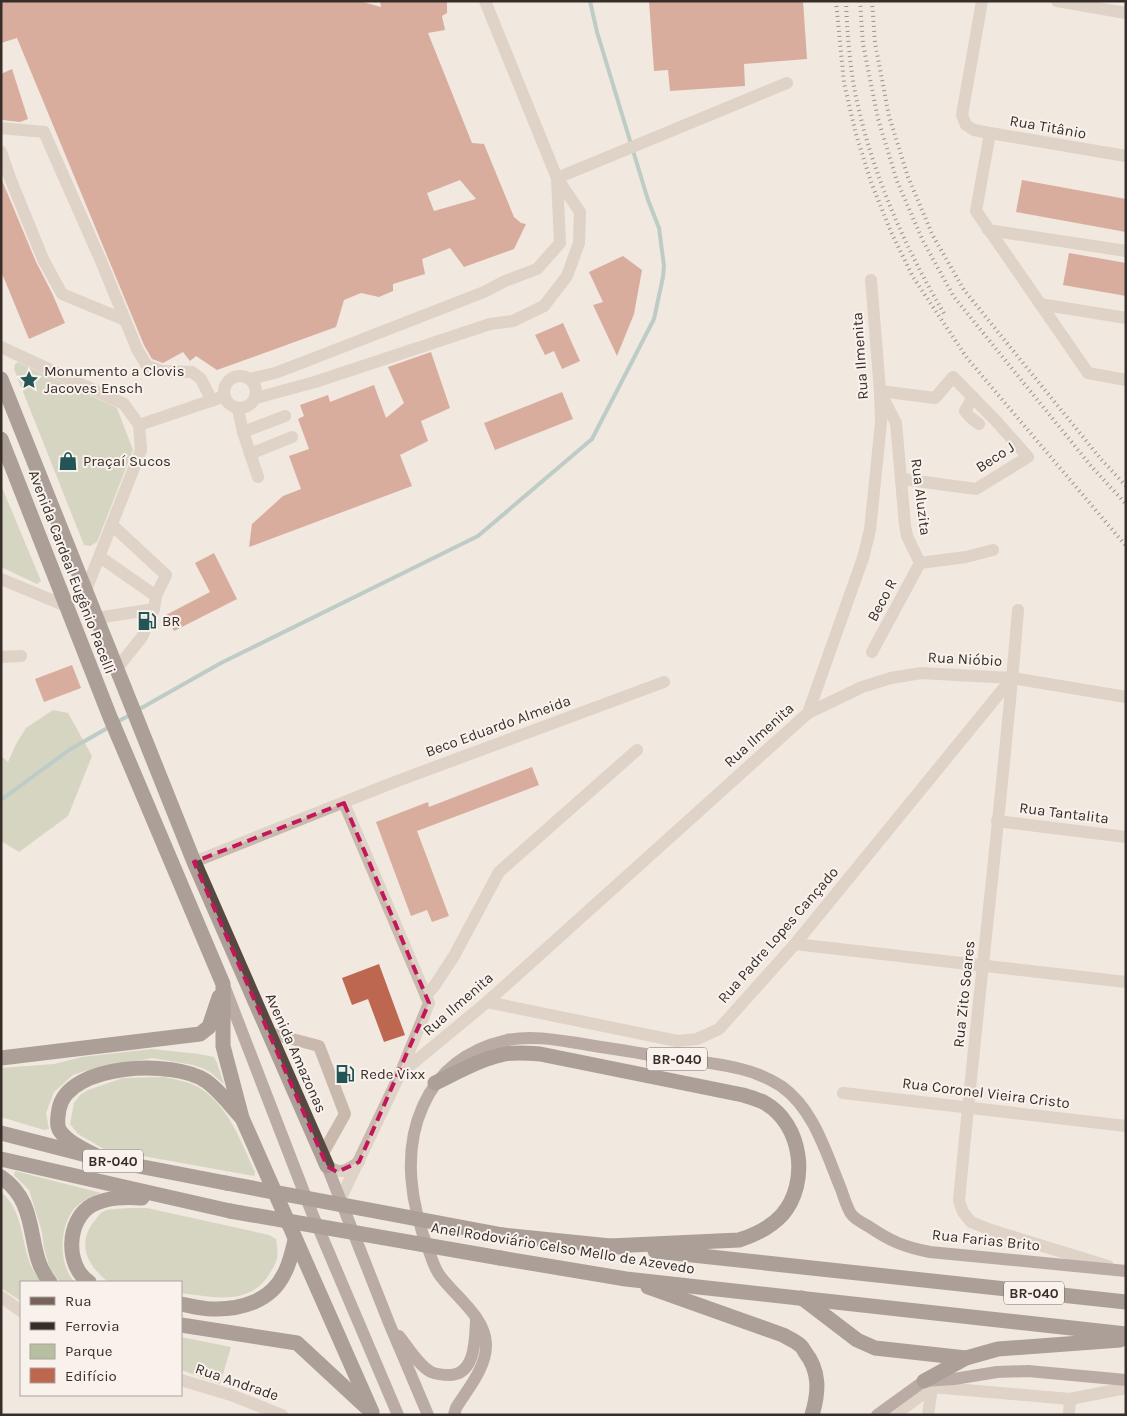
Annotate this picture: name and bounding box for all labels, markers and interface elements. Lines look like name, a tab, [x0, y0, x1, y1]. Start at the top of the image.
street label: Rua Titânio	[1008, 111, 1088, 143]
street label: Rua Ilmenita	[848, 312, 872, 400]
place label: Monumento a Clovis Jacoves Ensch	[44, 362, 185, 397]
place icon: Monumento a Clovis Jacoves Ensch	[18, 369, 40, 391]
street label: Beco J	[972, 438, 1018, 476]
shop icon: Praçaí Sucos	[57, 450, 79, 472]
place label: Praçaí Sucos	[83, 452, 171, 470]
street label: Rua Aluzita	[907, 457, 935, 537]
street label: Avenida Cardeal Eugênio Pacelli	[25, 467, 119, 677]
street label: Beco R	[863, 576, 901, 624]
fuel station icon: BR	[136, 610, 158, 632]
place label: BR	[162, 612, 181, 630]
street label: Rua Nióbio	[927, 648, 1003, 670]
street label: Beco Eduardo Almeida	[423, 691, 573, 761]
street label: Rua Ilmenita	[720, 699, 798, 771]
street label: Rua Tantalita	[1018, 799, 1110, 827]
street label: Rua Padre Lopes Cançado	[714, 863, 842, 1007]
street label: Rua Zito Soares	[949, 940, 979, 1048]
street label: Rua Ilmenita	[419, 968, 497, 1040]
street label: Avenida Amazonas	[262, 990, 330, 1116]
road number: BR-040	[647, 1048, 707, 1070]
fuel station icon: Rede Vixx	[334, 1063, 356, 1085]
place label: Rede Vixx	[360, 1065, 426, 1083]
street label: Rua Coronel Vieira Cristo	[901, 1074, 1071, 1112]
road number: BR-040	[83, 1150, 143, 1172]
street label: Anel Rodoviário Celso Mello de Azevedo	[430, 1218, 696, 1278]
street label: Rua Farias Brito	[931, 1225, 1041, 1255]
legend	[20, 1281, 182, 1396]
road number: BR-040	[1004, 1282, 1064, 1305]
text: Rua	[65, 1292, 92, 1310]
text: Ferrovia	[65, 1317, 119, 1335]
text: Parque	[65, 1342, 113, 1360]
street label: Rua Andrade	[193, 1359, 281, 1405]
text: Edifício	[65, 1367, 117, 1385]

